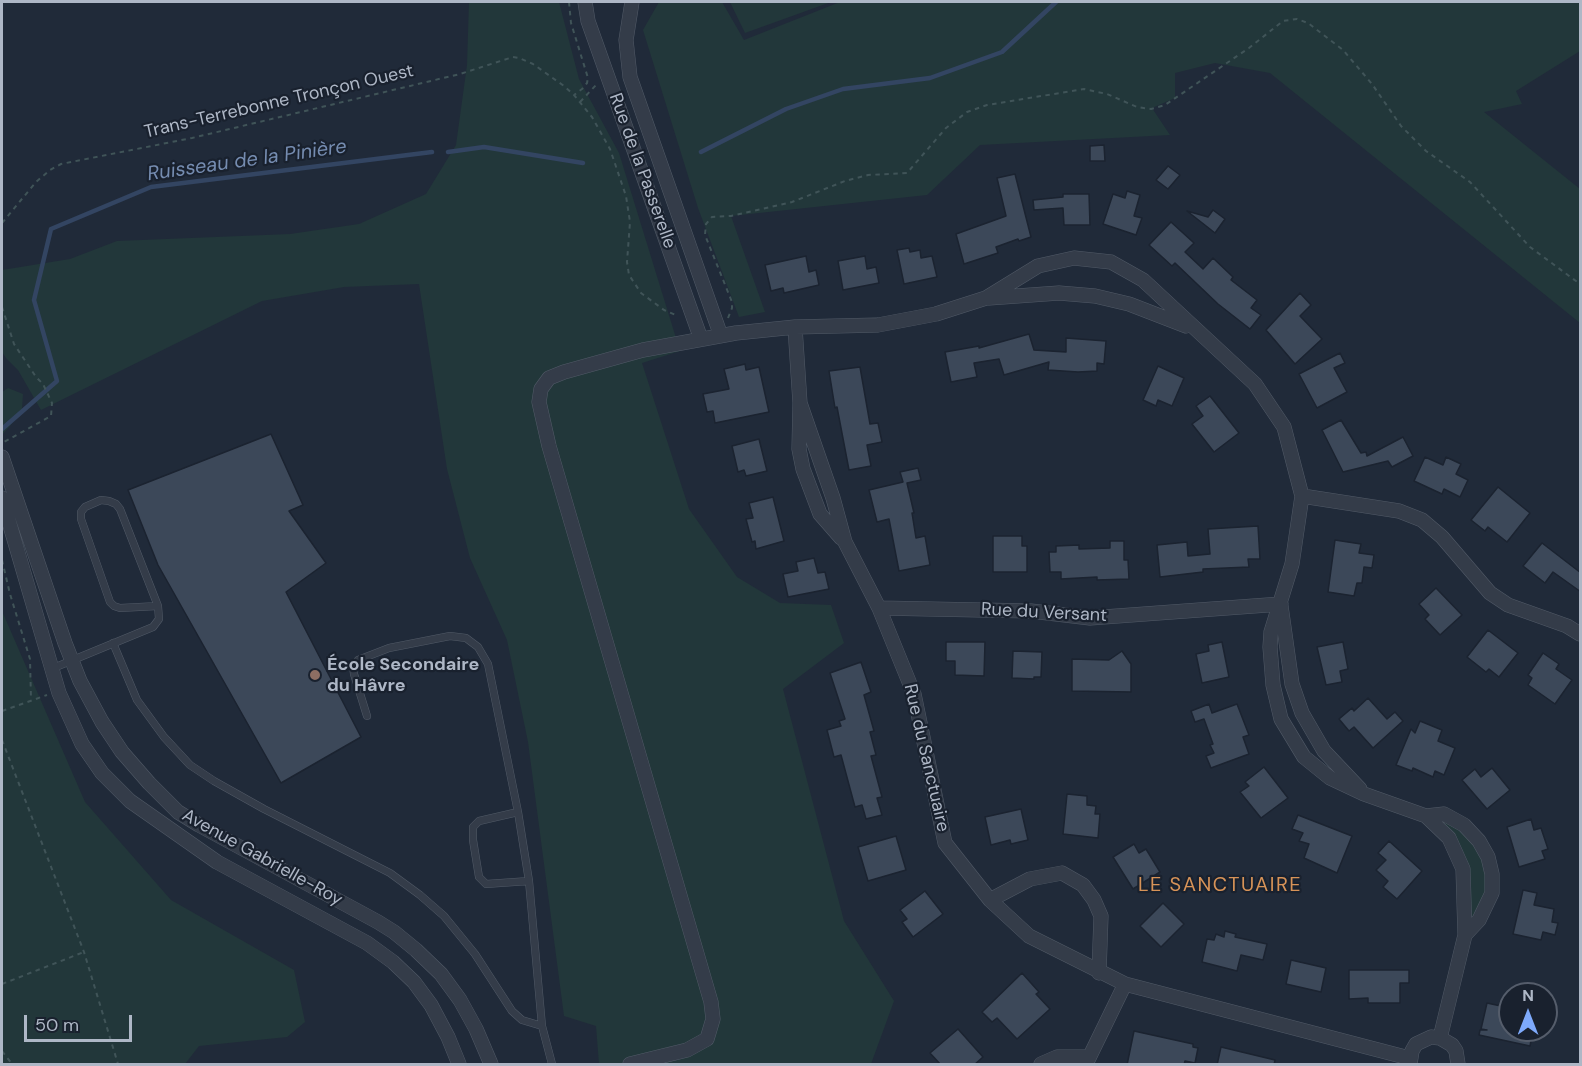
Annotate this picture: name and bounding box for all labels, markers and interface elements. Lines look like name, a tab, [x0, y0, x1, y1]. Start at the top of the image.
street label: Trans-Terrebonne Tronçon Ouest	[142, 60, 416, 144]
street label: Rue de la Passerelle	[604, 90, 680, 252]
water label: Ruisseau de la Pinière	[146, 135, 348, 187]
street label: Rue du Versant	[980, 599, 1108, 627]
place label: École Secondaire du Hâvre	[327, 654, 479, 696]
marker: École Secondaire du Hâvre	[308, 668, 322, 682]
street label: Rue du Sanctuaire	[898, 682, 954, 834]
street label: Avenue Gabrielle-Roy	[178, 805, 346, 911]
district label: LE SANCTUAIRE	[1138, 874, 1302, 898]
north arrow	[1498, 982, 1558, 1042]
text: N	[1522, 985, 1534, 1006]
scale bar	[27, 1003, 135, 1041]
text: 50 m	[35, 1013, 79, 1037]

